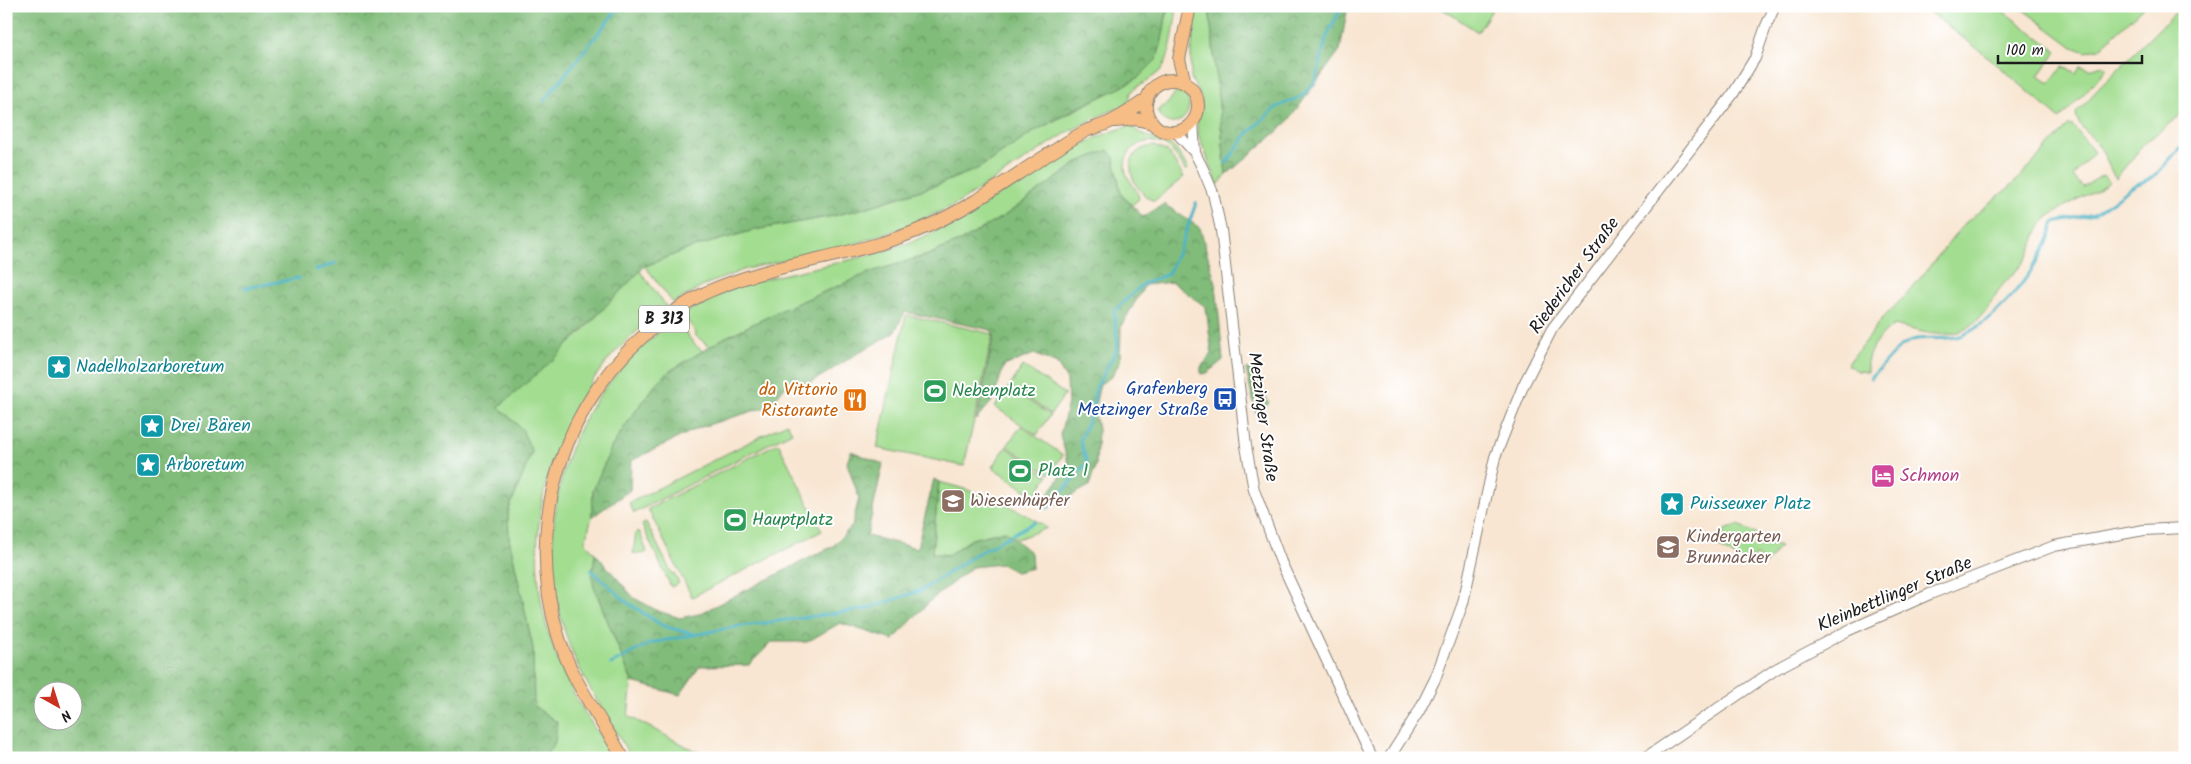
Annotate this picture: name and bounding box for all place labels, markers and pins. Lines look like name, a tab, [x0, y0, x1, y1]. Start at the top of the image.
place label: Nadelholzarboretum	[76, 353, 224, 382]
place icon: Nadelholzarboretum	[46, 354, 72, 380]
place label: Grafenberg Metzinger Straße	[1078, 375, 1208, 425]
place label: da Vittorio Ristorante	[759, 376, 838, 426]
place label: Nebenplatz	[952, 377, 1036, 406]
sports icon: Nebenplatz	[922, 378, 948, 404]
bus stop icon: Grafenberg Metzinger Straße	[1212, 386, 1238, 412]
restaurant icon: da Vittorio Ristorante	[842, 387, 868, 413]
place label: Drei Bären	[170, 412, 251, 441]
place icon: Drei Bären	[139, 413, 165, 439]
place label: Arboretum	[166, 451, 245, 480]
place icon: Arboretum	[135, 452, 161, 478]
place label: Platz 1	[1038, 457, 1088, 486]
sports icon: Platz 1	[1007, 458, 1033, 484]
place label: Schmon	[1900, 462, 1959, 491]
hotel icon: Schmon	[1870, 463, 1896, 489]
place label: Wiesenhüpfer	[970, 487, 1071, 516]
school or university icon: Wiesenhüpfer	[940, 488, 966, 514]
place label: Puisseuxer Platz	[1690, 490, 1811, 519]
place icon: Puisseuxer Platz	[1659, 491, 1685, 517]
place label: Hauptplatz	[752, 506, 833, 535]
sports icon: Hauptplatz	[722, 507, 748, 533]
place label: Kindergarten Brunnäcker	[1686, 523, 1781, 573]
school or university icon: Kindergarten Brunnäcker	[1655, 534, 1681, 560]

